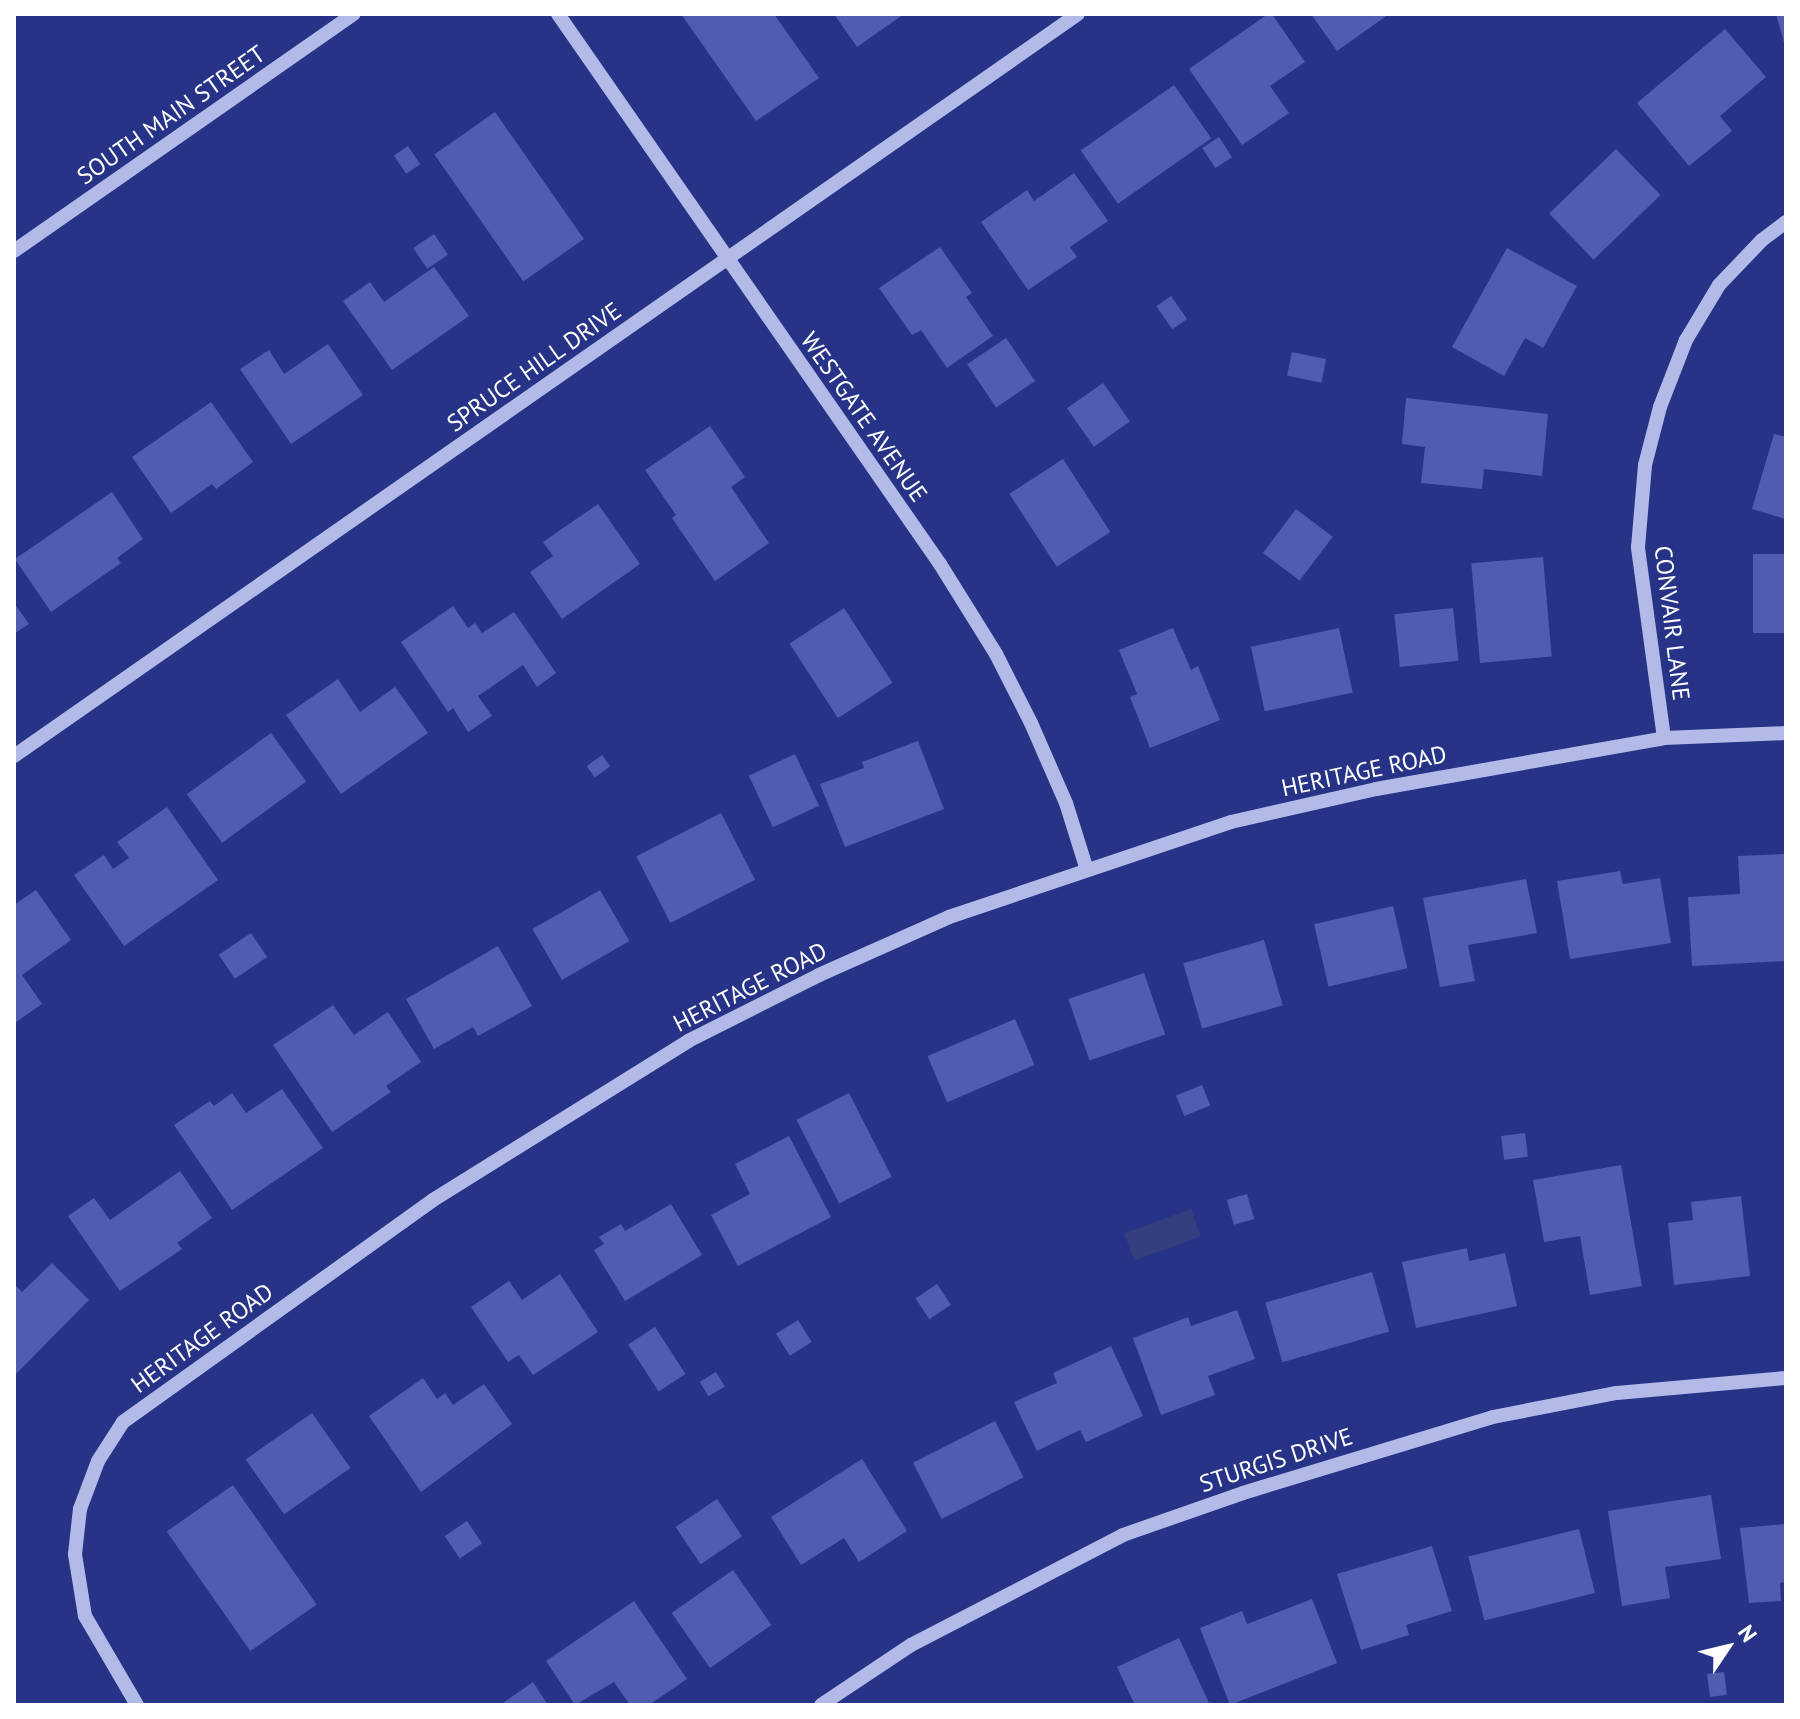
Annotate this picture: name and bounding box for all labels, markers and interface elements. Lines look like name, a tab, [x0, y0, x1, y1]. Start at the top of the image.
street label: SOUTH MAIN STREET	[72, 39, 270, 191]
street label: SPRUCE HILL DRIVE	[441, 296, 627, 438]
street label: WESTGATE AVENUE	[794, 326, 934, 508]
street label: CONVAIR LANE	[1648, 544, 1696, 702]
street label: HERITAGE ROAD	[1279, 739, 1449, 803]
street label: HERITAGE ROAD	[669, 936, 831, 1038]
street label: HERITAGE ROAD	[126, 1277, 278, 1399]
street label: STURGIS DRIVE	[1196, 1422, 1356, 1498]
north arrow	[1688, 1607, 1768, 1687]
text: N	[1732, 1619, 1763, 1647]

